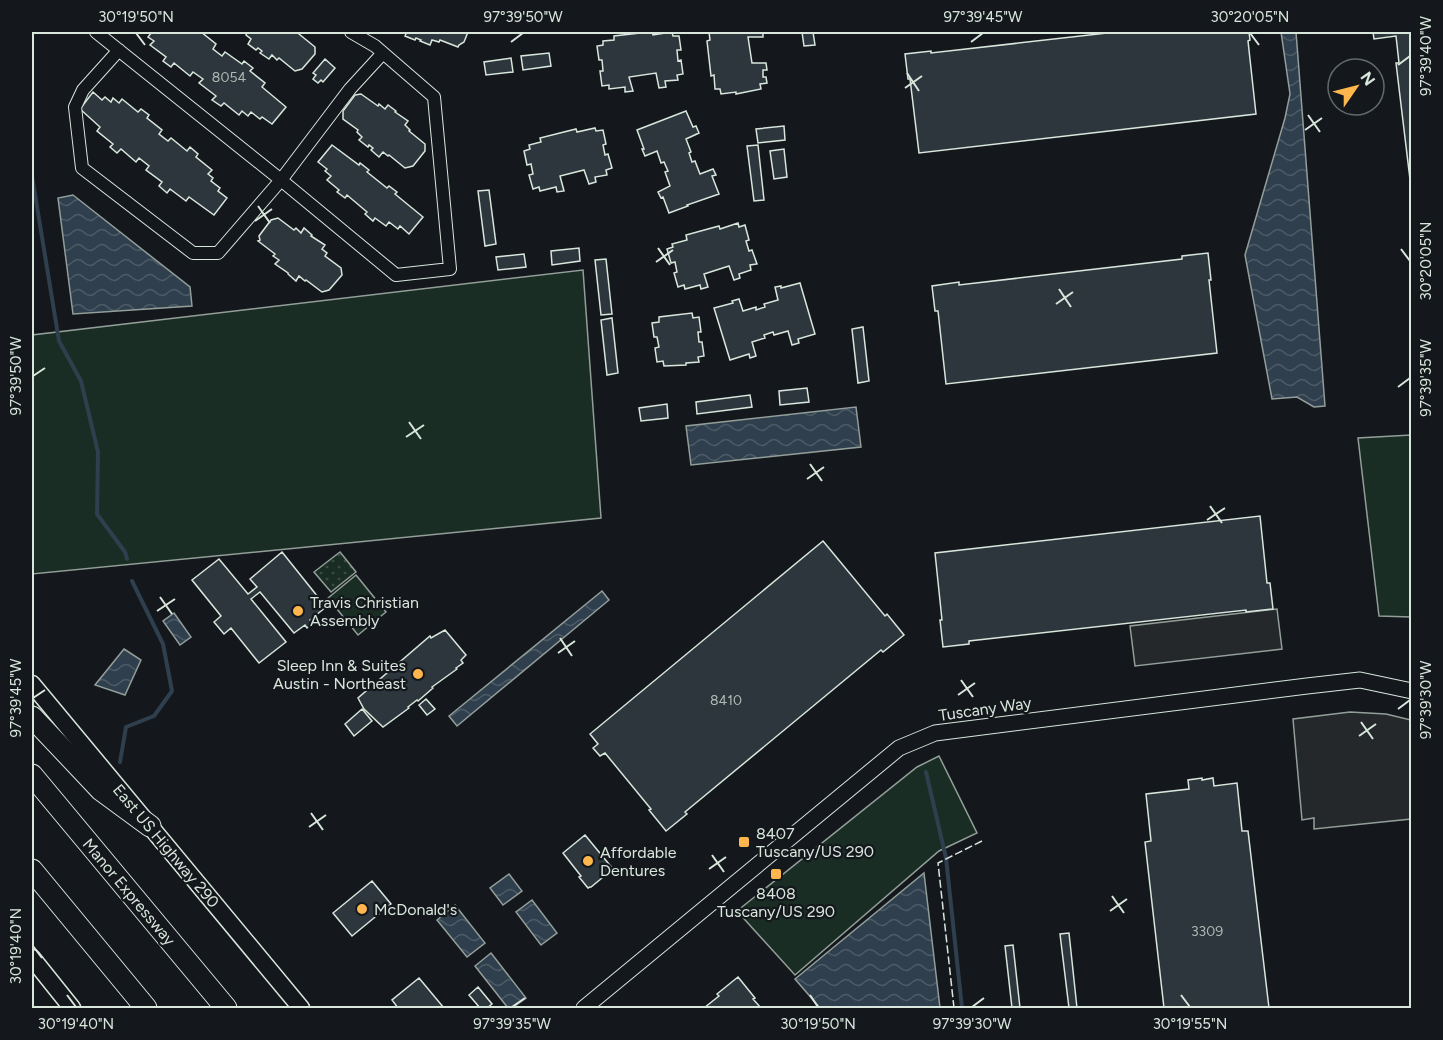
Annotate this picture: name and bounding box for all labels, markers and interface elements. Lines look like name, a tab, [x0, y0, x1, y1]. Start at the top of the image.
text: 30°19'50"N	[98, 8, 174, 26]
text: 97°39'50"W	[483, 8, 563, 26]
text: 97°39'45"W	[944, 8, 1023, 26]
text: 30°20'05"N	[1211, 8, 1289, 26]
text: 97°39'40"W	[1417, 15, 1435, 96]
north arrow	[1326, 57, 1386, 117]
text: N	[1357, 68, 1379, 89]
house number: 8054	[212, 69, 246, 86]
text: 30°20'05"N	[1417, 222, 1435, 300]
text: 97°39'50"W	[7, 336, 25, 416]
text: 97°39'35"W	[1417, 339, 1435, 417]
place label: Travis Christian Assembly	[310, 593, 419, 630]
marker: Travis Christian Assembly	[291, 604, 305, 618]
place label: Sleep Inn & Suites Austin - Northeast	[273, 656, 406, 693]
text: 97°39'45"W	[7, 658, 25, 737]
text: 97°39'30"W	[1417, 660, 1435, 739]
marker: Sleep Inn & Suites Austin - Northeast	[411, 667, 425, 681]
house number: 8410	[710, 692, 742, 709]
street label: Tuscany Way	[937, 693, 1033, 725]
street label: East US Highway 290	[109, 780, 223, 912]
place label: 8407 Tuscany/US 290	[756, 824, 874, 861]
street label: Manor Expressway	[79, 835, 180, 950]
marker: 8407 Tuscany/US 290	[737, 835, 751, 849]
place label: Affordable Dentures	[600, 843, 677, 880]
marker: Affordable Dentures	[581, 854, 595, 868]
marker: 8408 Tuscany/US 290	[769, 867, 783, 881]
place label: 8408 Tuscany/US 290	[717, 884, 835, 921]
place label: McDonald's	[374, 900, 457, 919]
marker: McDonald's	[355, 902, 369, 916]
text: 30°19'40"N	[7, 908, 25, 984]
house number: 3309	[1191, 923, 1223, 940]
text: 30°19'40"N	[38, 1015, 114, 1033]
text: 97°39'35"W	[473, 1015, 551, 1033]
text: 30°19'50"N	[780, 1015, 856, 1033]
text: 97°39'30"W	[933, 1015, 1012, 1033]
text: 30°19'55"N	[1153, 1015, 1227, 1033]

